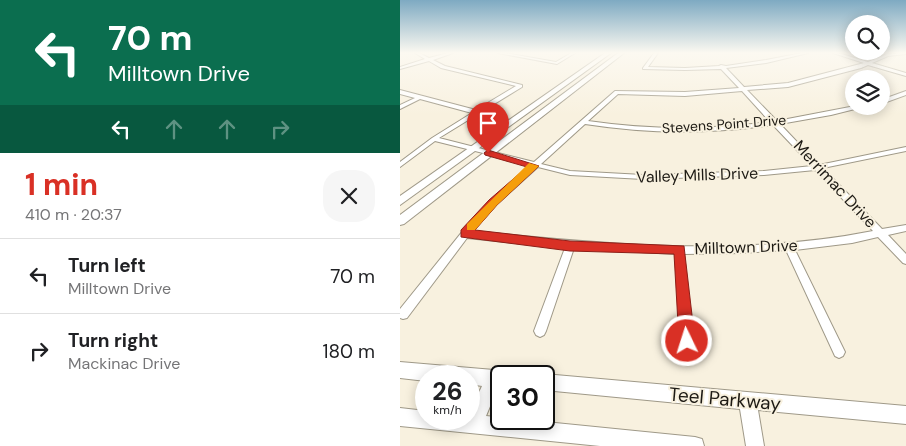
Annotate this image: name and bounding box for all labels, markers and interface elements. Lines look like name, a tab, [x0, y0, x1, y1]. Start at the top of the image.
text: 70 m	[108, 15, 192, 61]
map controls	[845, 15, 890, 115]
button: search	[845, 15, 890, 60]
icon: left	[25, 20, 90, 85]
text: Milltown Drive	[108, 59, 250, 88]
button: layers	[845, 70, 890, 115]
pin	[467, 102, 509, 153]
icon: arrive	[474, 109, 502, 137]
street label: Stevens Point Drive	[661, 111, 787, 137]
icon: left	[107, 115, 135, 143]
icon: ahead	[160, 115, 188, 143]
icon: ahead	[213, 115, 241, 143]
icon: right	[266, 115, 294, 143]
street label: Merrimac Drive	[789, 136, 881, 232]
street label: Valley Mills Drive	[636, 162, 758, 188]
text: 1 min	[25, 165, 98, 204]
button: close	[323, 170, 375, 222]
text: 410 m · 20:37	[25, 204, 122, 225]
street label: Milltown Drive	[694, 235, 798, 259]
text: Turn left	[68, 253, 146, 278]
icon: left	[25, 262, 53, 290]
text: 70 m	[330, 264, 375, 289]
text: Milltown Drive	[68, 278, 171, 299]
position arrow	[660, 314, 712, 366]
text: Turn right	[68, 328, 158, 353]
icon: right	[25, 337, 53, 365]
text: 180 m	[323, 339, 375, 364]
text: Mackinac Drive	[68, 353, 180, 374]
speed limit sign: 30	[490, 365, 555, 430]
text: 26	[432, 375, 463, 408]
street label: Teel Parkway	[668, 382, 782, 416]
text: km/h	[433, 402, 462, 418]

